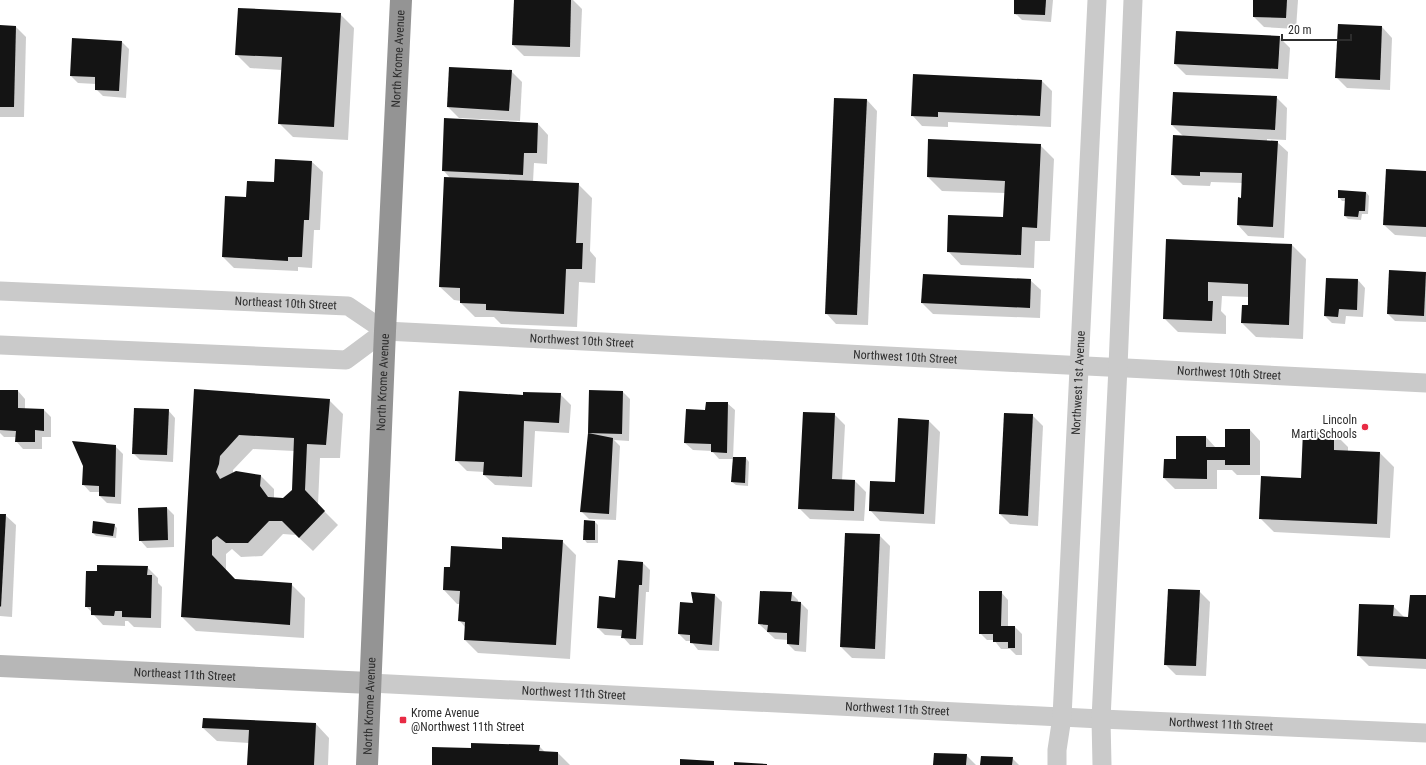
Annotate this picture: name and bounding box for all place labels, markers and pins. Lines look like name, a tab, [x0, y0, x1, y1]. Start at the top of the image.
place label: Lincoln Marti Schools	[1291, 413, 1357, 441]
marker: Lincoln Marti Schools	[1360, 422, 1370, 432]
place label: Krome Avenue @Northwest 11th Street	[411, 706, 525, 734]
marker: Krome Avenue @Northwest 11th Street	[398, 715, 408, 725]

